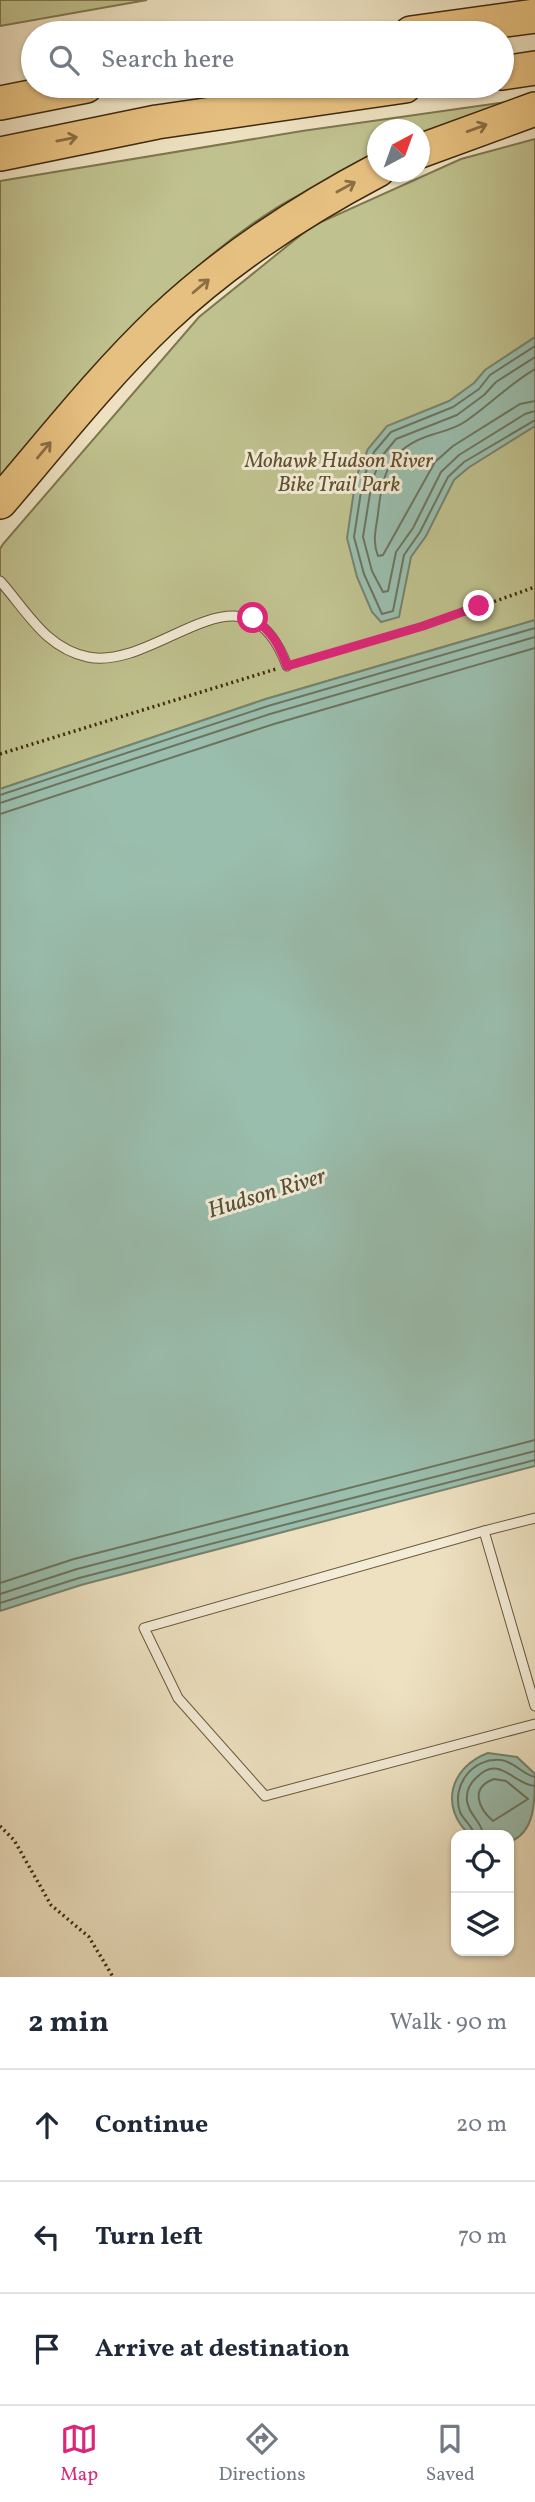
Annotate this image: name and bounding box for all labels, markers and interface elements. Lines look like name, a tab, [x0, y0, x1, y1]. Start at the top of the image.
search box	[21, 21, 514, 98]
icon: search	[45, 41, 83, 79]
text: Search here	[101, 42, 234, 78]
north arrow	[367, 119, 430, 182]
one-way arrow	[465, 121, 487, 133]
one-way arrow	[55, 132, 78, 146]
one-way arrow	[336, 180, 356, 194]
one-way arrow	[191, 278, 209, 294]
one-way arrow	[36, 442, 52, 460]
park label: Mohawk Hudson River Bike Trail Park	[244, 447, 433, 500]
route end	[463, 590, 494, 621]
route start	[237, 602, 268, 633]
water label: Hudson River	[204, 1161, 331, 1227]
map controls	[451, 1830, 514, 1956]
button: locate	[451, 1830, 514, 1893]
button: layers	[451, 1893, 514, 1956]
text: 2 min	[28, 2002, 109, 2044]
text: Walk · 90 m	[390, 2007, 507, 2039]
icon: ahead	[28, 2106, 66, 2144]
text: Continue	[95, 2107, 208, 2143]
text: 20 m	[456, 2109, 507, 2141]
icon: left	[28, 2218, 66, 2256]
text: Turn left	[95, 2219, 203, 2255]
text: 70 m	[458, 2221, 507, 2253]
icon: arrive	[28, 2330, 66, 2368]
text: Arrive at destination	[95, 2331, 350, 2367]
tab: Map	[60, 2420, 98, 2488]
tab: Directions	[219, 2420, 306, 2488]
tab: Saved	[426, 2420, 475, 2488]

